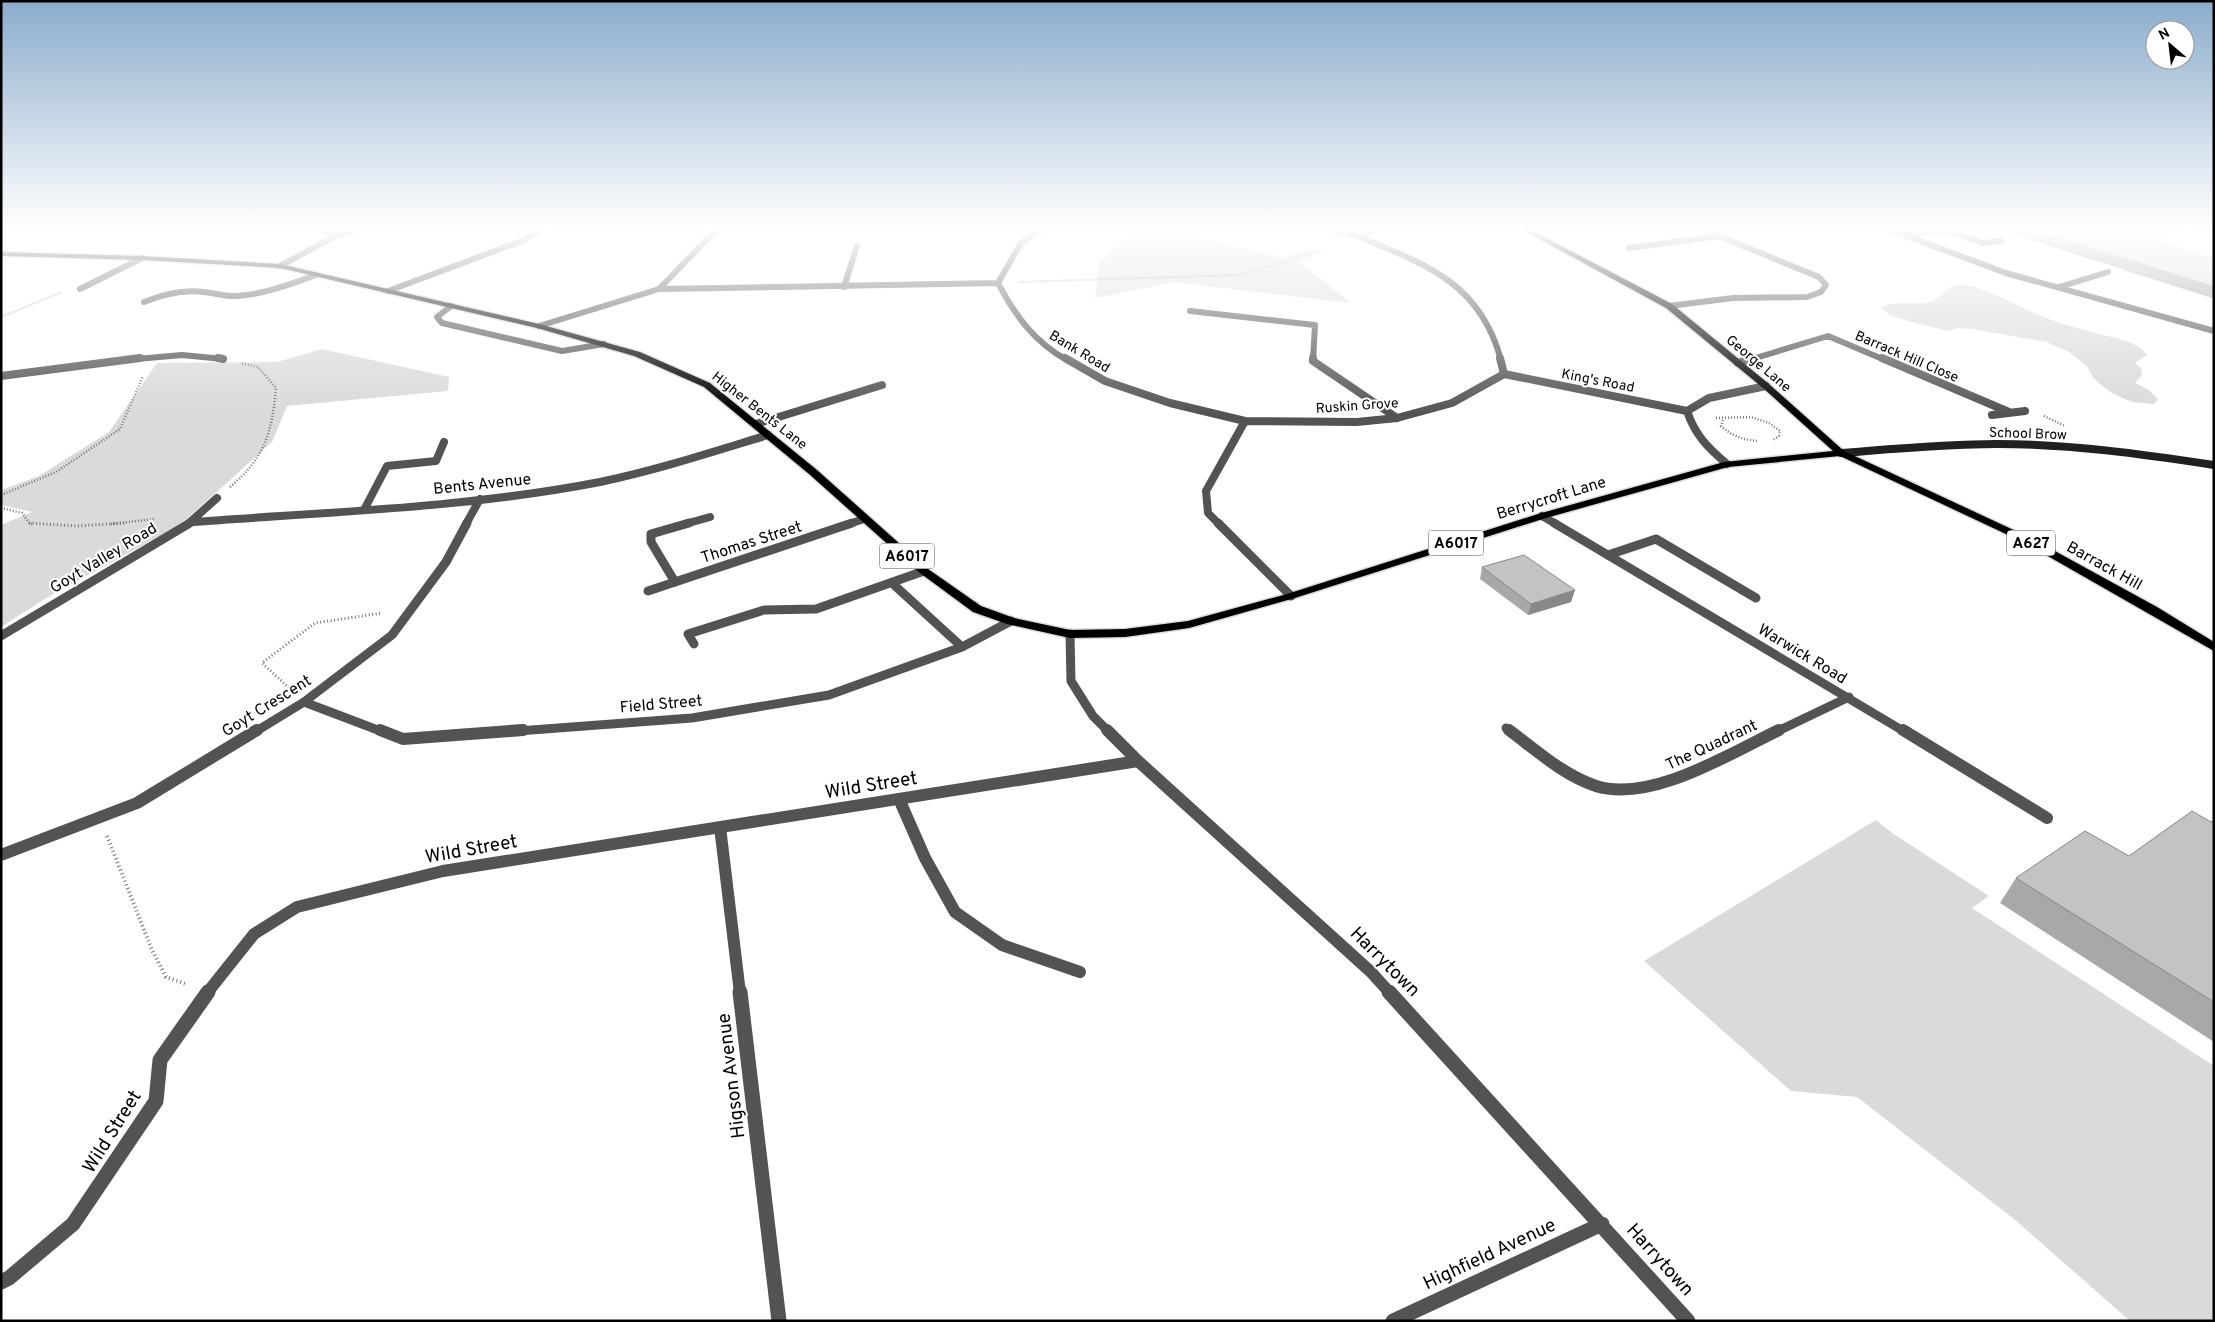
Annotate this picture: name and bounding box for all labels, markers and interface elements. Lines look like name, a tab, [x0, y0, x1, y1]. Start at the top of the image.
north arrow	[2145, 20, 2195, 70]
text: N	[2156, 25, 2173, 45]
street label: Bank Road	[1046, 328, 1113, 377]
street label: Barrack Hill Close	[1852, 328, 1961, 387]
street label: George Lane	[1722, 332, 1794, 396]
street label: King's Road	[1560, 366, 1636, 397]
street label: Higher Bents Lane	[708, 369, 810, 454]
street label: Ruskin Grove	[1315, 395, 1399, 418]
street label: School Brow	[1989, 425, 2067, 444]
street label: Bents Avenue	[432, 470, 532, 500]
street label: Berrycroft Lane	[1494, 473, 1609, 525]
street label: Thomas Street	[699, 517, 805, 569]
street label: Goyt Valley Road	[47, 519, 161, 599]
road number: A6017	[1428, 530, 1484, 556]
road number: A627	[2007, 530, 2055, 556]
street label: Barrack Hill	[2063, 538, 2146, 596]
road number: A6017	[880, 544, 934, 568]
street label: Warwick Road	[1754, 620, 1850, 689]
street label: Goyt Crescent	[219, 671, 316, 742]
street label: Field Street	[619, 691, 703, 719]
street label: The Quadrant	[1663, 716, 1761, 776]
street label: Wild Street	[823, 767, 919, 805]
street label: Wild Street	[423, 830, 519, 870]
street label: Harrytown	[1344, 922, 1425, 1003]
street label: Higson Avenue	[712, 1012, 752, 1140]
street label: Wild Street	[78, 1086, 148, 1178]
street label: Highfield Avenue	[1420, 1214, 1560, 1296]
street label: Harrytown	[1621, 1219, 1698, 1302]

